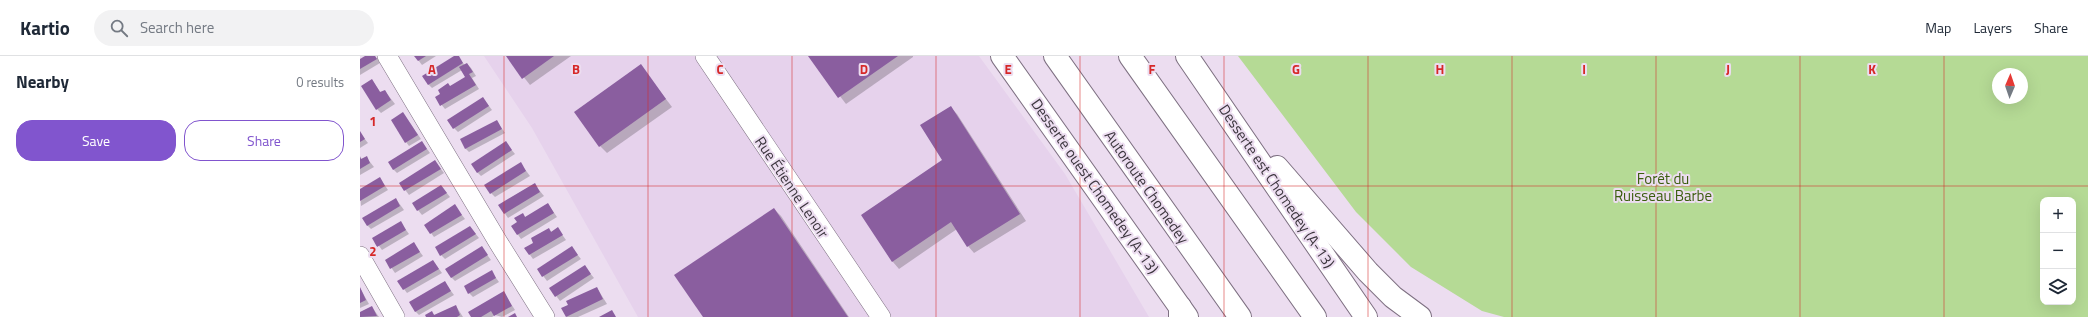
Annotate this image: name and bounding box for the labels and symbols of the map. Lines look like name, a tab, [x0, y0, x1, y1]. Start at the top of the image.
text: A	[428, 59, 436, 79]
text: B	[572, 59, 580, 79]
text: C	[716, 59, 724, 79]
text: D	[860, 59, 868, 79]
text: E	[1004, 59, 1012, 79]
text: F	[1149, 59, 1156, 79]
text: G	[1292, 59, 1300, 79]
text: H	[1436, 59, 1444, 79]
text: I	[1582, 59, 1586, 79]
text: J	[1726, 59, 1730, 79]
text: K	[1868, 59, 1876, 79]
north arrow	[1992, 68, 2028, 104]
street label: Desserte ouest Chomedey (A-13)	[1026, 94, 1164, 278]
street label: Desserte est Chomedey (A-13)	[1213, 99, 1341, 273]
text: 1	[369, 111, 377, 131]
street label: Autoroute Chomedey	[1099, 126, 1195, 248]
street label: Rue Étienne Lenoir	[749, 131, 835, 243]
park label: Forêt du Ruisseau Barbe	[1614, 167, 1712, 207]
text: 2	[369, 241, 377, 261]

